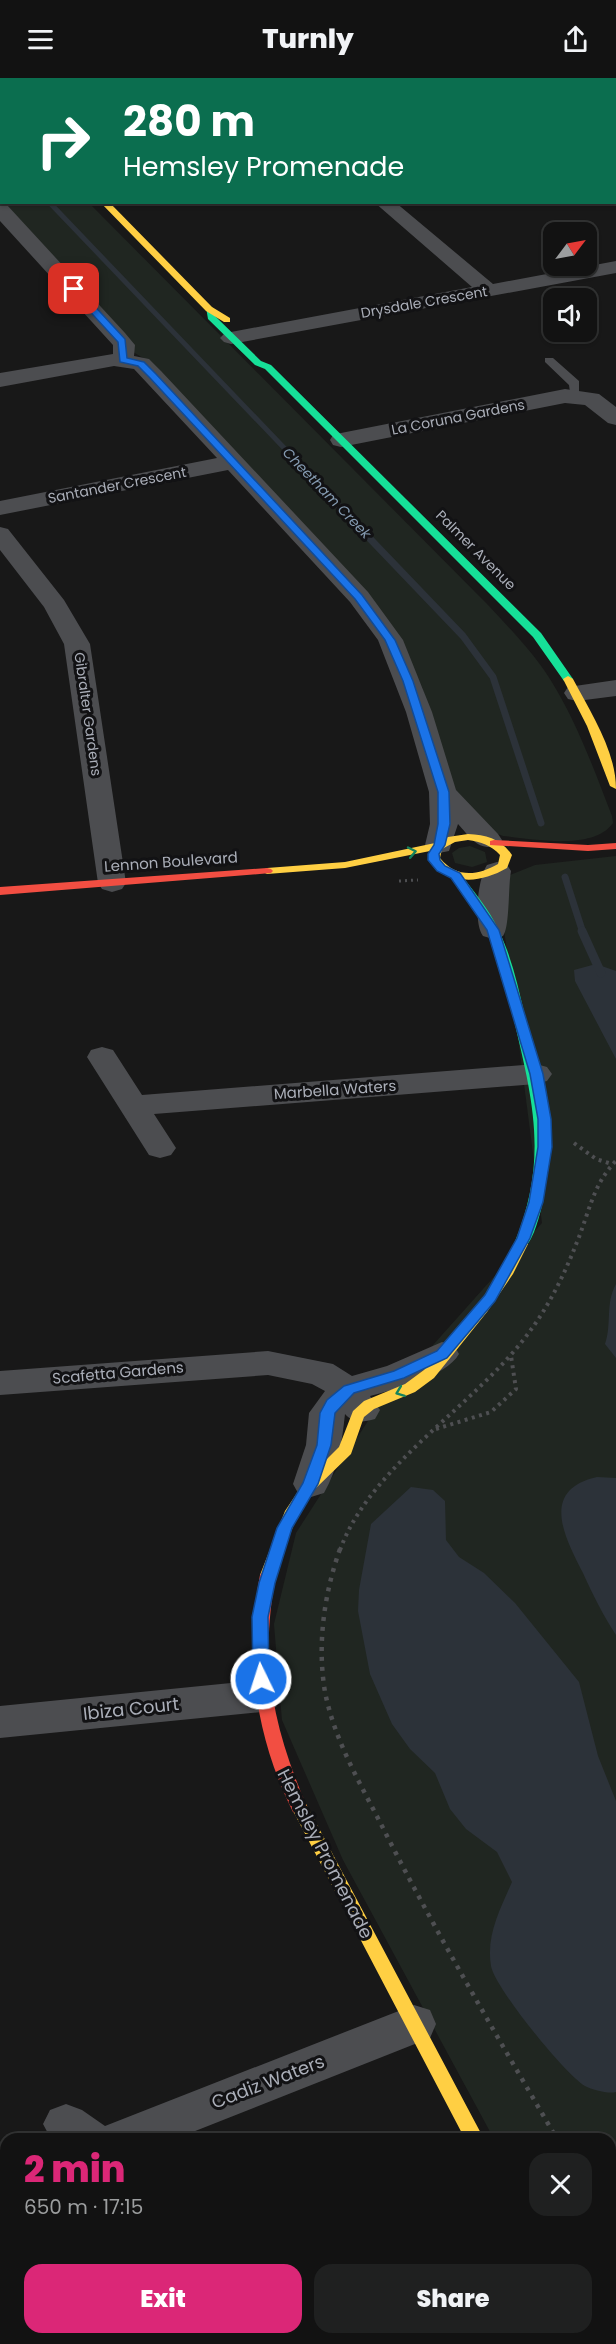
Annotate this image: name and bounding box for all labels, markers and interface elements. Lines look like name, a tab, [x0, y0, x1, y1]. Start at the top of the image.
text: Turnly	[262, 20, 354, 57]
icon: menu	[24, 23, 57, 56]
icon: share	[559, 23, 592, 56]
text: 280 m	[123, 92, 255, 151]
icon: right	[24, 102, 102, 180]
text: Hemsley Promenade	[123, 148, 404, 185]
north arrow	[543, 222, 597, 276]
map controls	[543, 222, 597, 342]
pin	[48, 263, 99, 314]
icon: arrive	[57, 272, 90, 305]
street label: Drysdale Crescent	[359, 281, 489, 323]
button: sound	[543, 288, 597, 342]
street label: La Coruna Gardens	[390, 394, 526, 440]
water label: Cheetham Creek	[278, 443, 376, 544]
street label: Santander Crescent	[46, 462, 188, 508]
street label: Palmer Avenue	[432, 506, 521, 595]
street label: Gibralter Gardens	[69, 651, 107, 777]
street label: Lennon Boulevard	[103, 846, 238, 877]
one-way arrow	[407, 846, 417, 859]
street label: Marbella Waters	[273, 1075, 397, 1104]
street label: Scafetta Gardens	[51, 1356, 185, 1389]
one-way arrow	[395, 1385, 406, 1397]
position arrow	[229, 1647, 293, 1711]
street label: Ibiza Court	[82, 1691, 180, 1726]
street label: Hemsley Promenade	[272, 1765, 379, 1943]
street label: Cadiz Waters	[208, 2049, 328, 2115]
text: 2 min	[24, 2144, 126, 2195]
button: close	[529, 2153, 592, 2216]
text: 650 m · 17:15	[24, 2193, 143, 2221]
button: Exit	[24, 2264, 302, 2333]
button: Share	[314, 2264, 592, 2333]

